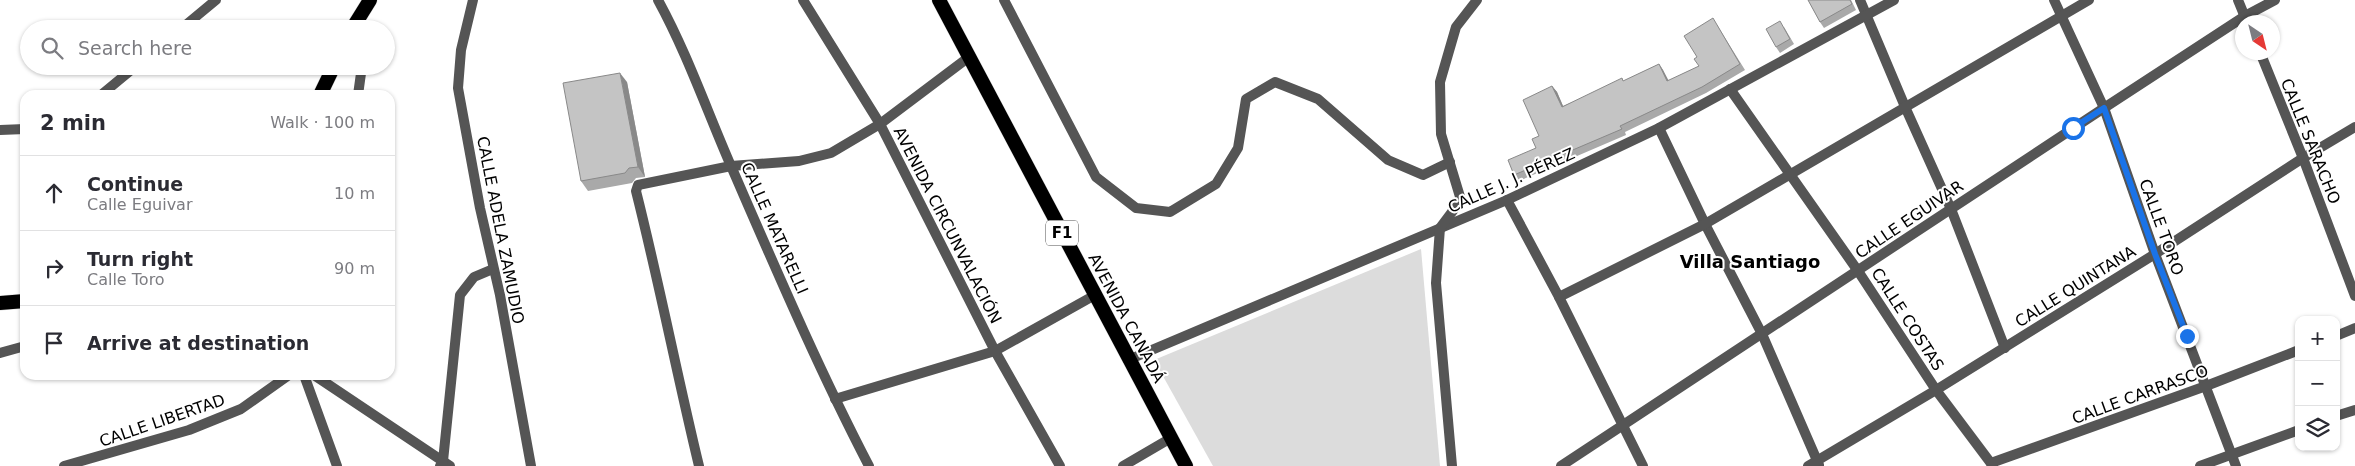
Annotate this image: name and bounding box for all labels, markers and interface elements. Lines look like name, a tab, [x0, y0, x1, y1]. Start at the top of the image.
north arrow	[2235, 15, 2280, 60]
search box	[20, 20, 395, 75]
icon: search	[38, 34, 66, 62]
text: Search here	[78, 37, 192, 59]
street label: CALLE SARACHO	[2277, 76, 2344, 207]
text: 2 min	[40, 111, 106, 135]
text: Walk · 100 m	[270, 113, 375, 132]
route start	[2062, 117, 2085, 140]
street label: AVENIDA CIRCUNVALACIÓN	[890, 124, 1006, 327]
street label: CALLE ADELA ZAMUDIO	[473, 135, 528, 326]
street label: CALLE J. J. PÉREZ	[1445, 144, 1578, 217]
street label: CALLE MATARELLI	[737, 160, 812, 297]
text: Continue	[87, 173, 183, 195]
street label: CALLE EGUIVAR	[1852, 176, 1967, 263]
street label: CALLE TORO	[2135, 176, 2188, 278]
icon: ahead	[40, 179, 68, 207]
text: 10 m	[334, 184, 375, 203]
text: Calle Eguivar	[87, 195, 193, 214]
road number: F1	[1046, 220, 1078, 246]
street label: CALLE QUINTANA	[2011, 242, 2139, 331]
text: Turn right	[87, 248, 193, 270]
street label: AVENIDA CANADÁ	[1084, 250, 1169, 386]
district label: Villa Santiago	[1680, 251, 1820, 272]
icon: right	[40, 254, 68, 282]
text: 90 m	[334, 259, 375, 278]
street label: CALLE COSTAS	[1867, 264, 1948, 374]
text: Calle Toro	[87, 270, 165, 289]
map controls	[2295, 316, 2340, 451]
button: +	[2295, 316, 2340, 361]
route end	[2176, 325, 2199, 348]
icon: arrive	[40, 329, 68, 357]
text: Arrive at destination	[87, 332, 309, 354]
street label: CALLE CARRASCO	[2069, 361, 2211, 428]
button: −	[2295, 361, 2340, 406]
street label: CALLE LIBERTAD	[97, 390, 227, 451]
button: layers	[2295, 406, 2340, 451]

